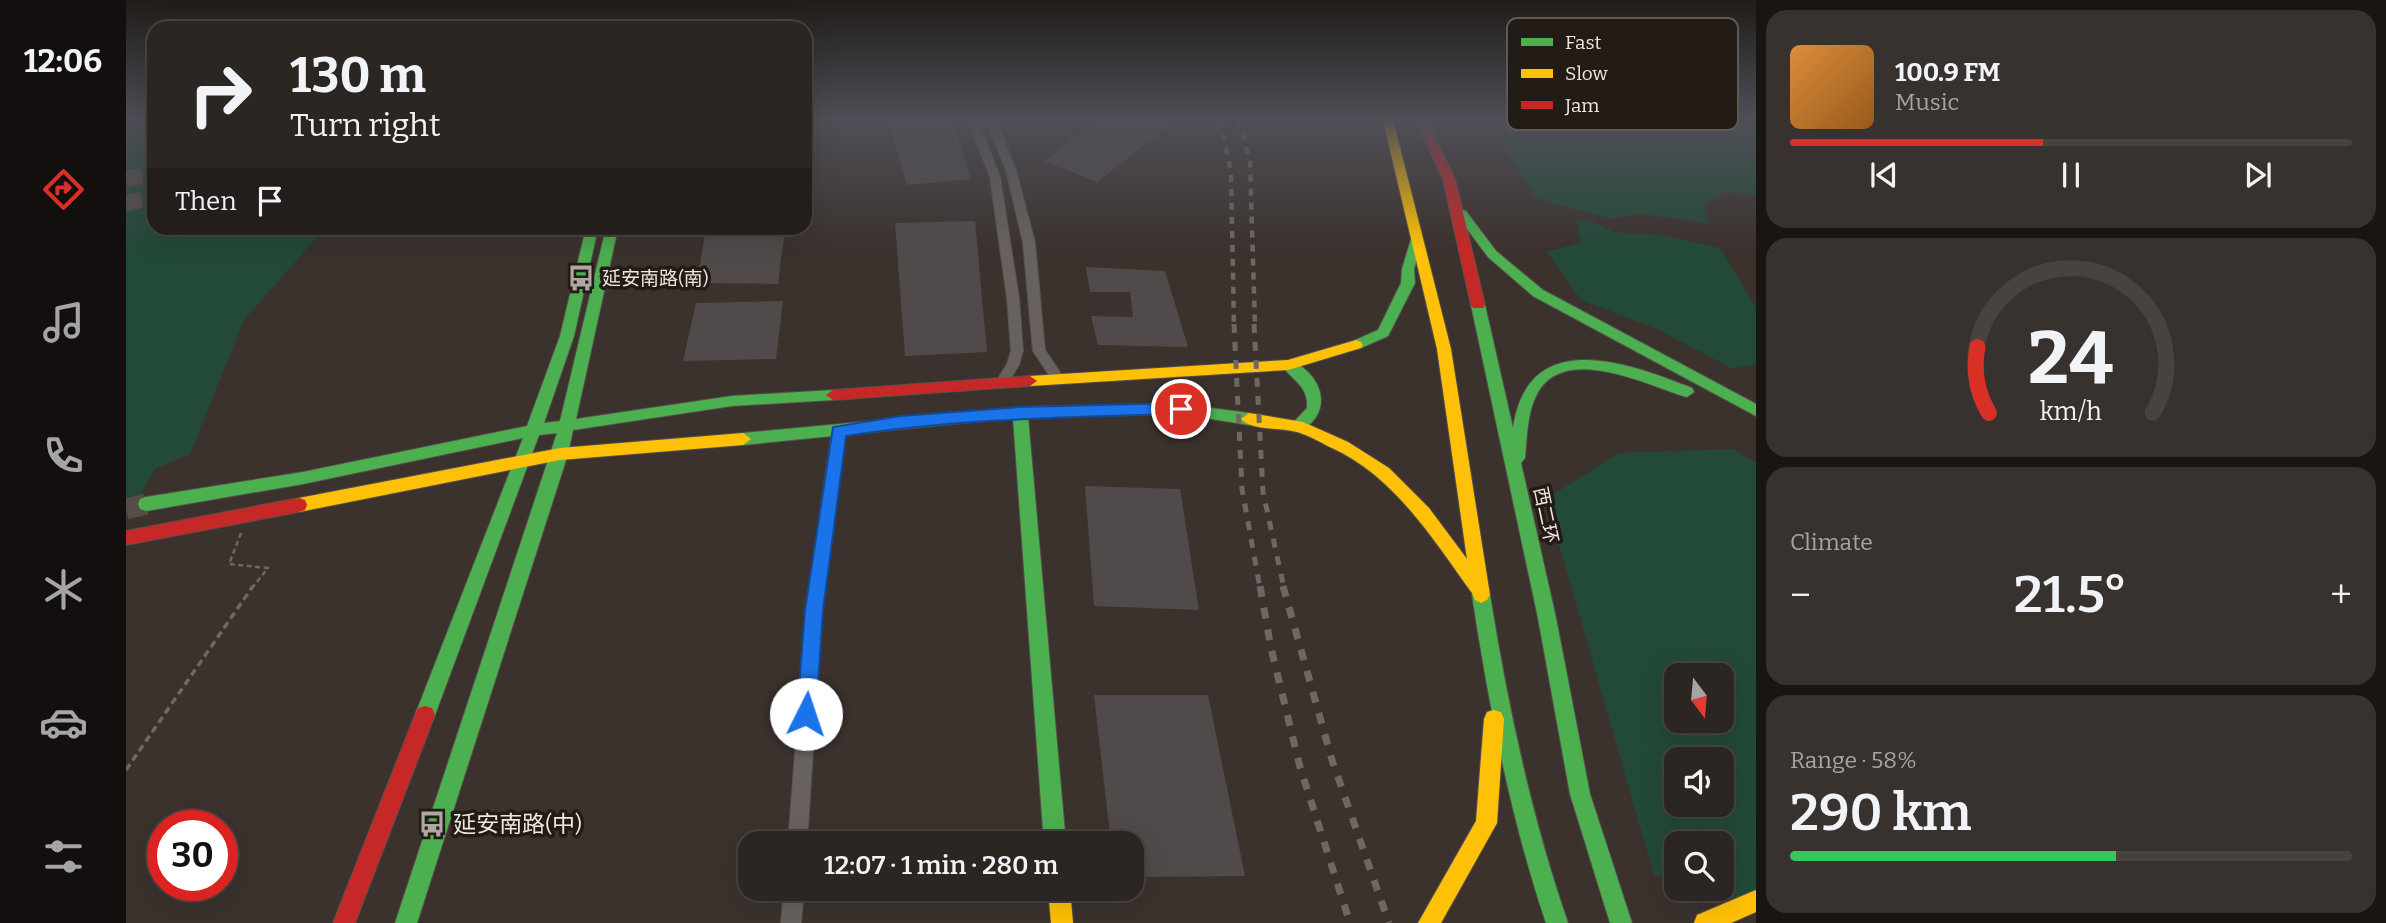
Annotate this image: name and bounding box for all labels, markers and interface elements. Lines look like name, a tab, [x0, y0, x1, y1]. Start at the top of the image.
legend	[1507, 18, 1738, 130]
text: Fast	[1565, 31, 1602, 54]
text: 12:06	[24, 42, 102, 80]
text: 130 m	[290, 46, 426, 105]
icon: right	[175, 49, 266, 140]
text: 100.9 FM	[1895, 57, 2000, 88]
text: Slow	[1565, 62, 1608, 85]
text: Music	[1895, 88, 1959, 116]
text: Jam	[1564, 94, 1599, 117]
text: Turn right	[290, 106, 441, 144]
icon: previous	[1865, 156, 1903, 194]
icon: pause	[2052, 156, 2090, 194]
icon: next	[2239, 156, 2277, 194]
icon: directions	[39, 165, 88, 214]
icon: arrive	[251, 182, 289, 220]
text: Then	[175, 186, 237, 217]
bus stop icon: 延安南路(南)	[566, 263, 596, 293]
place label: 延安南路(南)	[602, 267, 709, 290]
icon: music	[39, 298, 88, 347]
text: 24	[2028, 316, 2114, 403]
pin	[1151, 379, 1211, 439]
icon: arrive	[1162, 390, 1200, 428]
text: km/h	[2040, 397, 2102, 427]
icon: phone	[39, 431, 88, 480]
street label: 西二环	[1529, 485, 1563, 545]
text: Climate	[1790, 528, 1873, 556]
text: 21.5°	[2014, 563, 2127, 626]
icon: climate	[39, 565, 88, 614]
text: −	[1790, 572, 1811, 618]
text: +	[2330, 572, 2352, 618]
north arrow	[1664, 663, 1734, 733]
map controls	[1664, 663, 1734, 901]
position arrow	[769, 677, 843, 751]
icon: car	[39, 698, 88, 747]
text: Range · 58%	[1790, 746, 1917, 774]
button: sound	[1664, 747, 1734, 817]
text: 290 km	[1790, 781, 1972, 844]
bus stop icon: 延安南路(中)	[417, 809, 447, 839]
speed limit sign: 30	[147, 810, 238, 901]
place label: 延安南路(中)	[453, 810, 582, 838]
button: search	[1664, 831, 1734, 901]
icon: filters	[39, 832, 88, 881]
text: 12:07 · 1 min · 280 m	[824, 850, 1058, 881]

